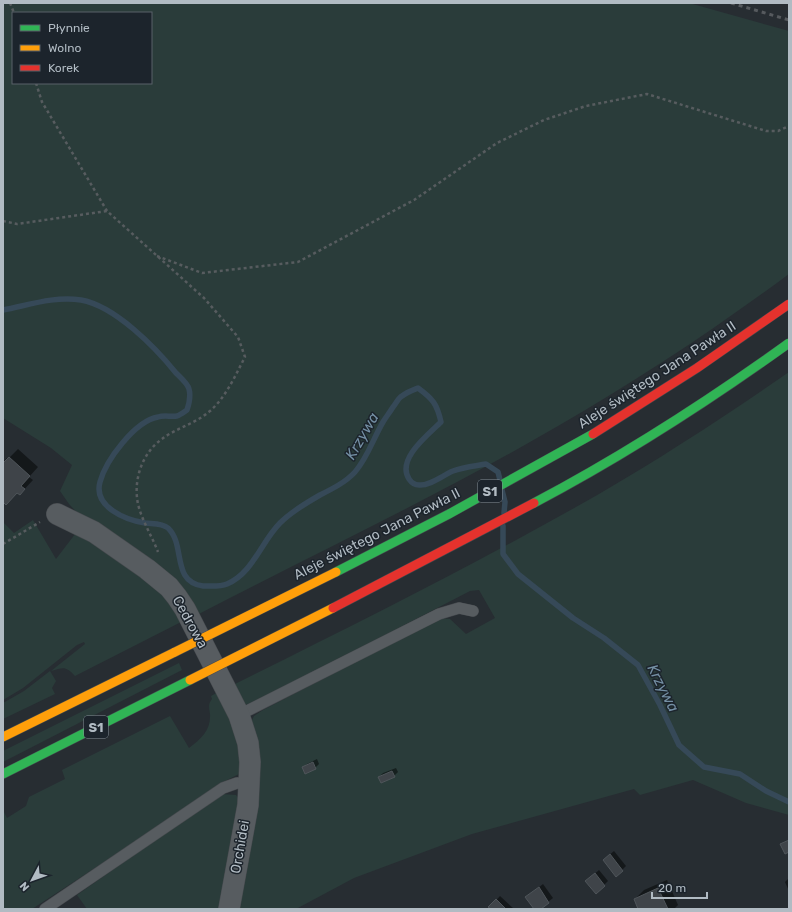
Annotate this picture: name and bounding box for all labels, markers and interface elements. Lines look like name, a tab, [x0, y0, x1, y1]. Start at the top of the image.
legend	[12, 12, 152, 84]
text: Płynnie	[48, 21, 90, 35]
text: Wolno	[48, 41, 81, 55]
text: Korek	[48, 61, 80, 75]
street label: Aleje świętego Jana Pawła II	[575, 318, 739, 432]
water label: Krzywa	[341, 409, 383, 463]
road number: S1	[478, 480, 502, 502]
street label: Aleje świętego Jana Pawła II	[291, 485, 463, 583]
street label: Cedrowa	[169, 593, 211, 651]
water label: Krzywa	[643, 661, 683, 715]
road number: S1	[84, 716, 108, 738]
street label: Orchidei	[227, 819, 253, 875]
north arrow	[12, 860, 52, 900]
scale bar	[652, 874, 707, 900]
text: N	[17, 879, 32, 893]
text: 20 m	[658, 881, 686, 895]

